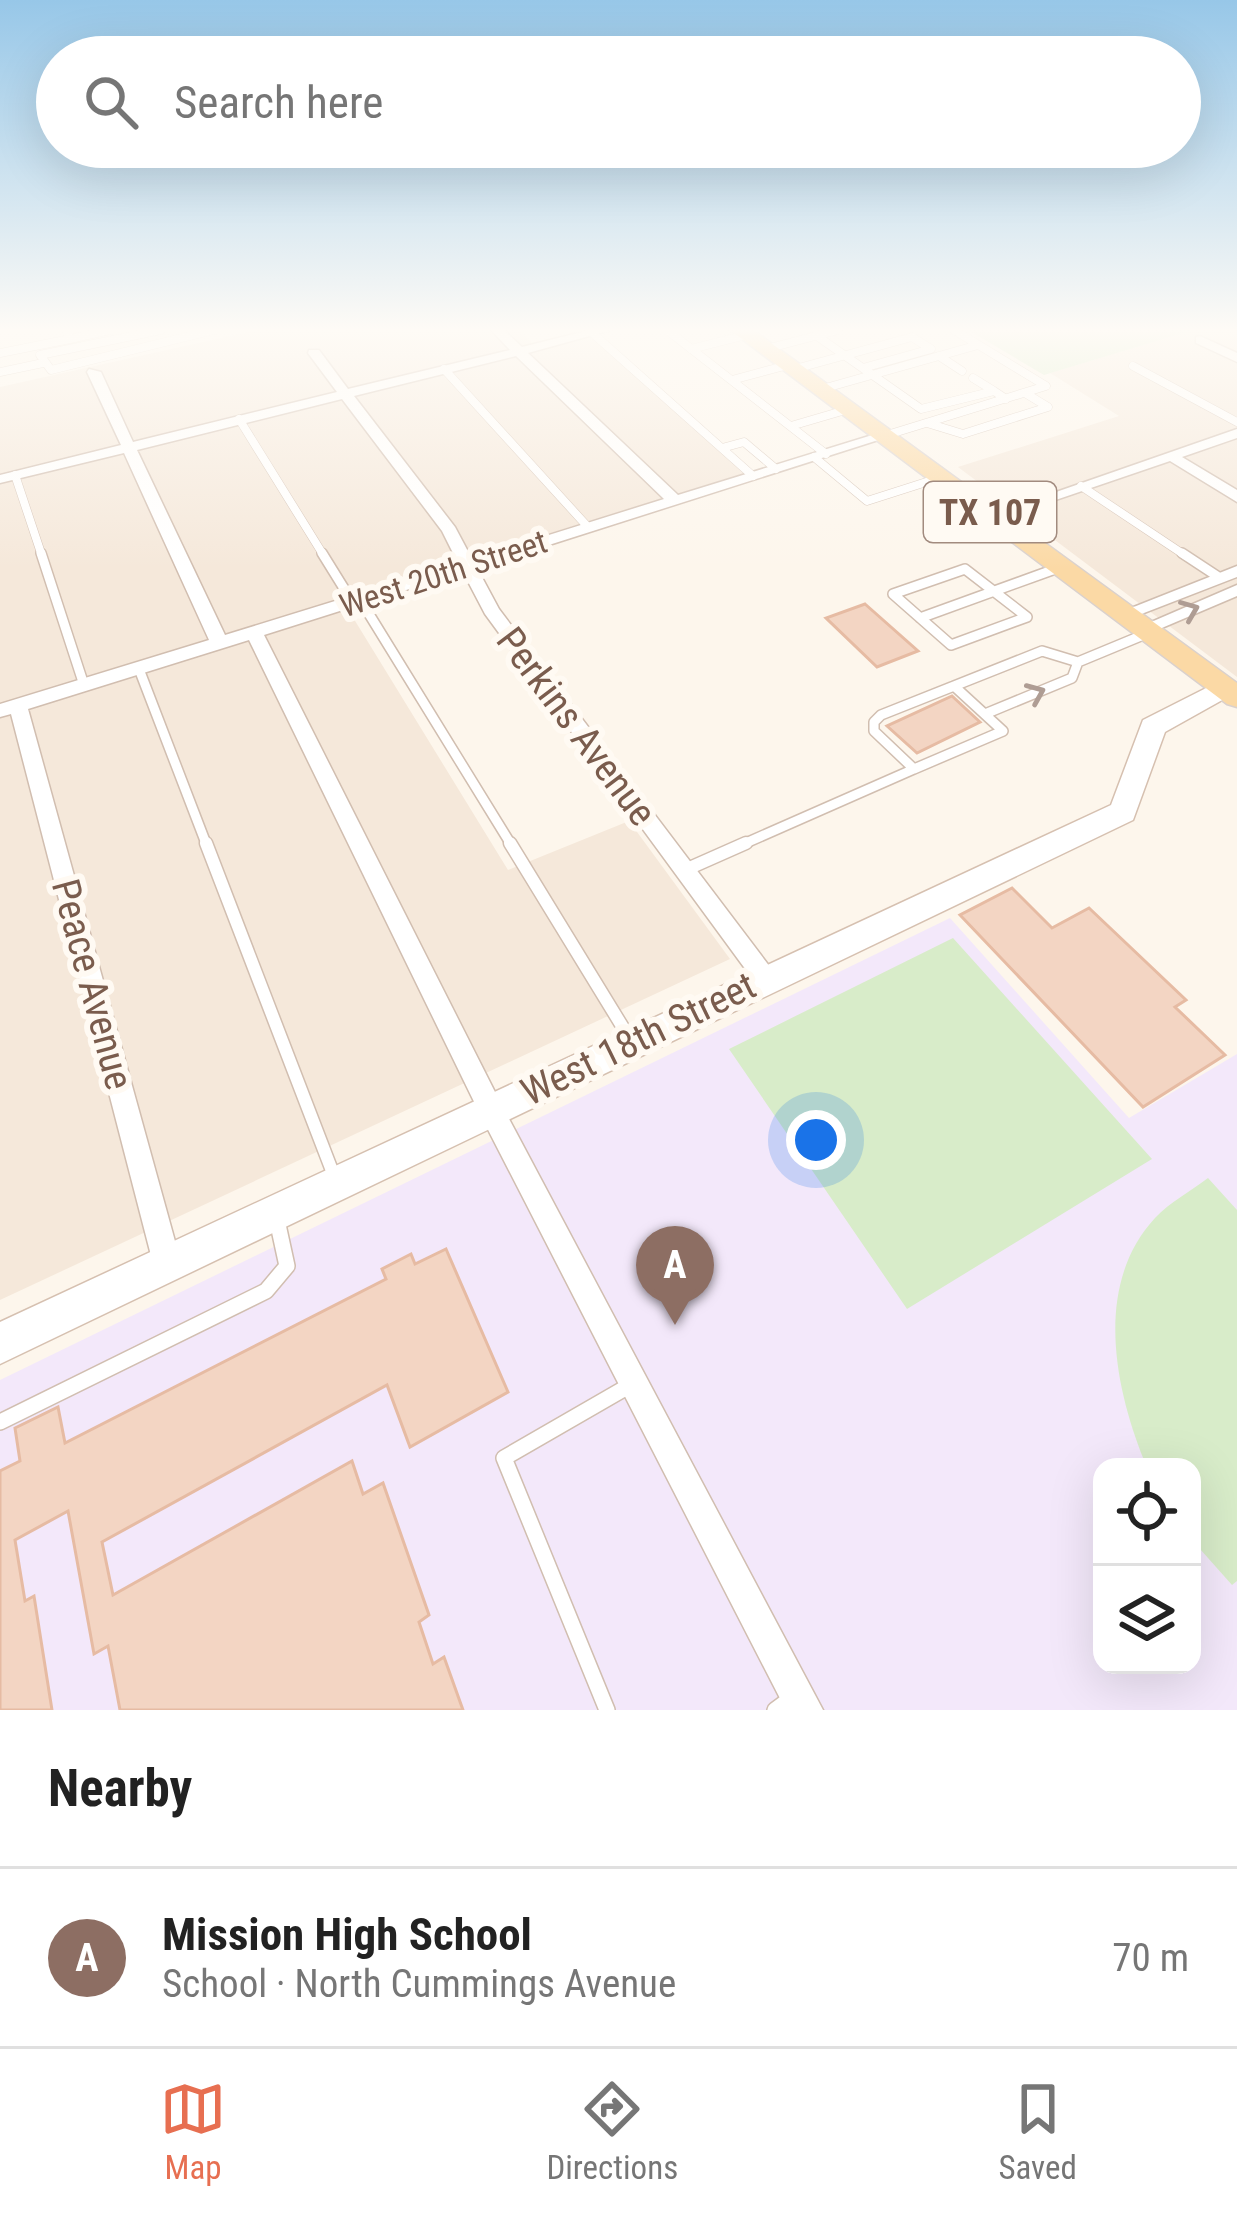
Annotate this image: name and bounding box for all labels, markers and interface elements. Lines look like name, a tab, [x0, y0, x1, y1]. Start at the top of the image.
search box	[36, 36, 1201, 168]
icon: search	[78, 69, 144, 135]
text: Search here	[174, 76, 383, 129]
road number: TX 107	[924, 482, 1056, 542]
street label: West 20th Street	[335, 522, 552, 625]
one-way arrow	[1179, 600, 1200, 624]
street label: Perkins Avenue	[487, 619, 666, 835]
one-way arrow	[1025, 683, 1046, 707]
street label: Peace Avenue	[42, 874, 142, 1094]
street label: West 18th Street	[514, 962, 763, 1115]
your location	[786, 1110, 846, 1170]
pin: A	[636, 1226, 714, 1325]
map controls	[1093, 1458, 1201, 1674]
button: locate	[1093, 1458, 1201, 1566]
button: layers	[1093, 1566, 1201, 1674]
text: Nearby	[48, 1759, 192, 1818]
text: Mission High School	[162, 1908, 532, 1961]
text: A	[75, 1935, 99, 1981]
text: 70 m	[1112, 1935, 1189, 1981]
text: School · North Cummings Avenue	[162, 1961, 676, 2007]
tab: Map	[160, 2076, 226, 2187]
tab: Directions	[546, 2076, 678, 2187]
tab: Saved	[998, 2076, 1077, 2187]

